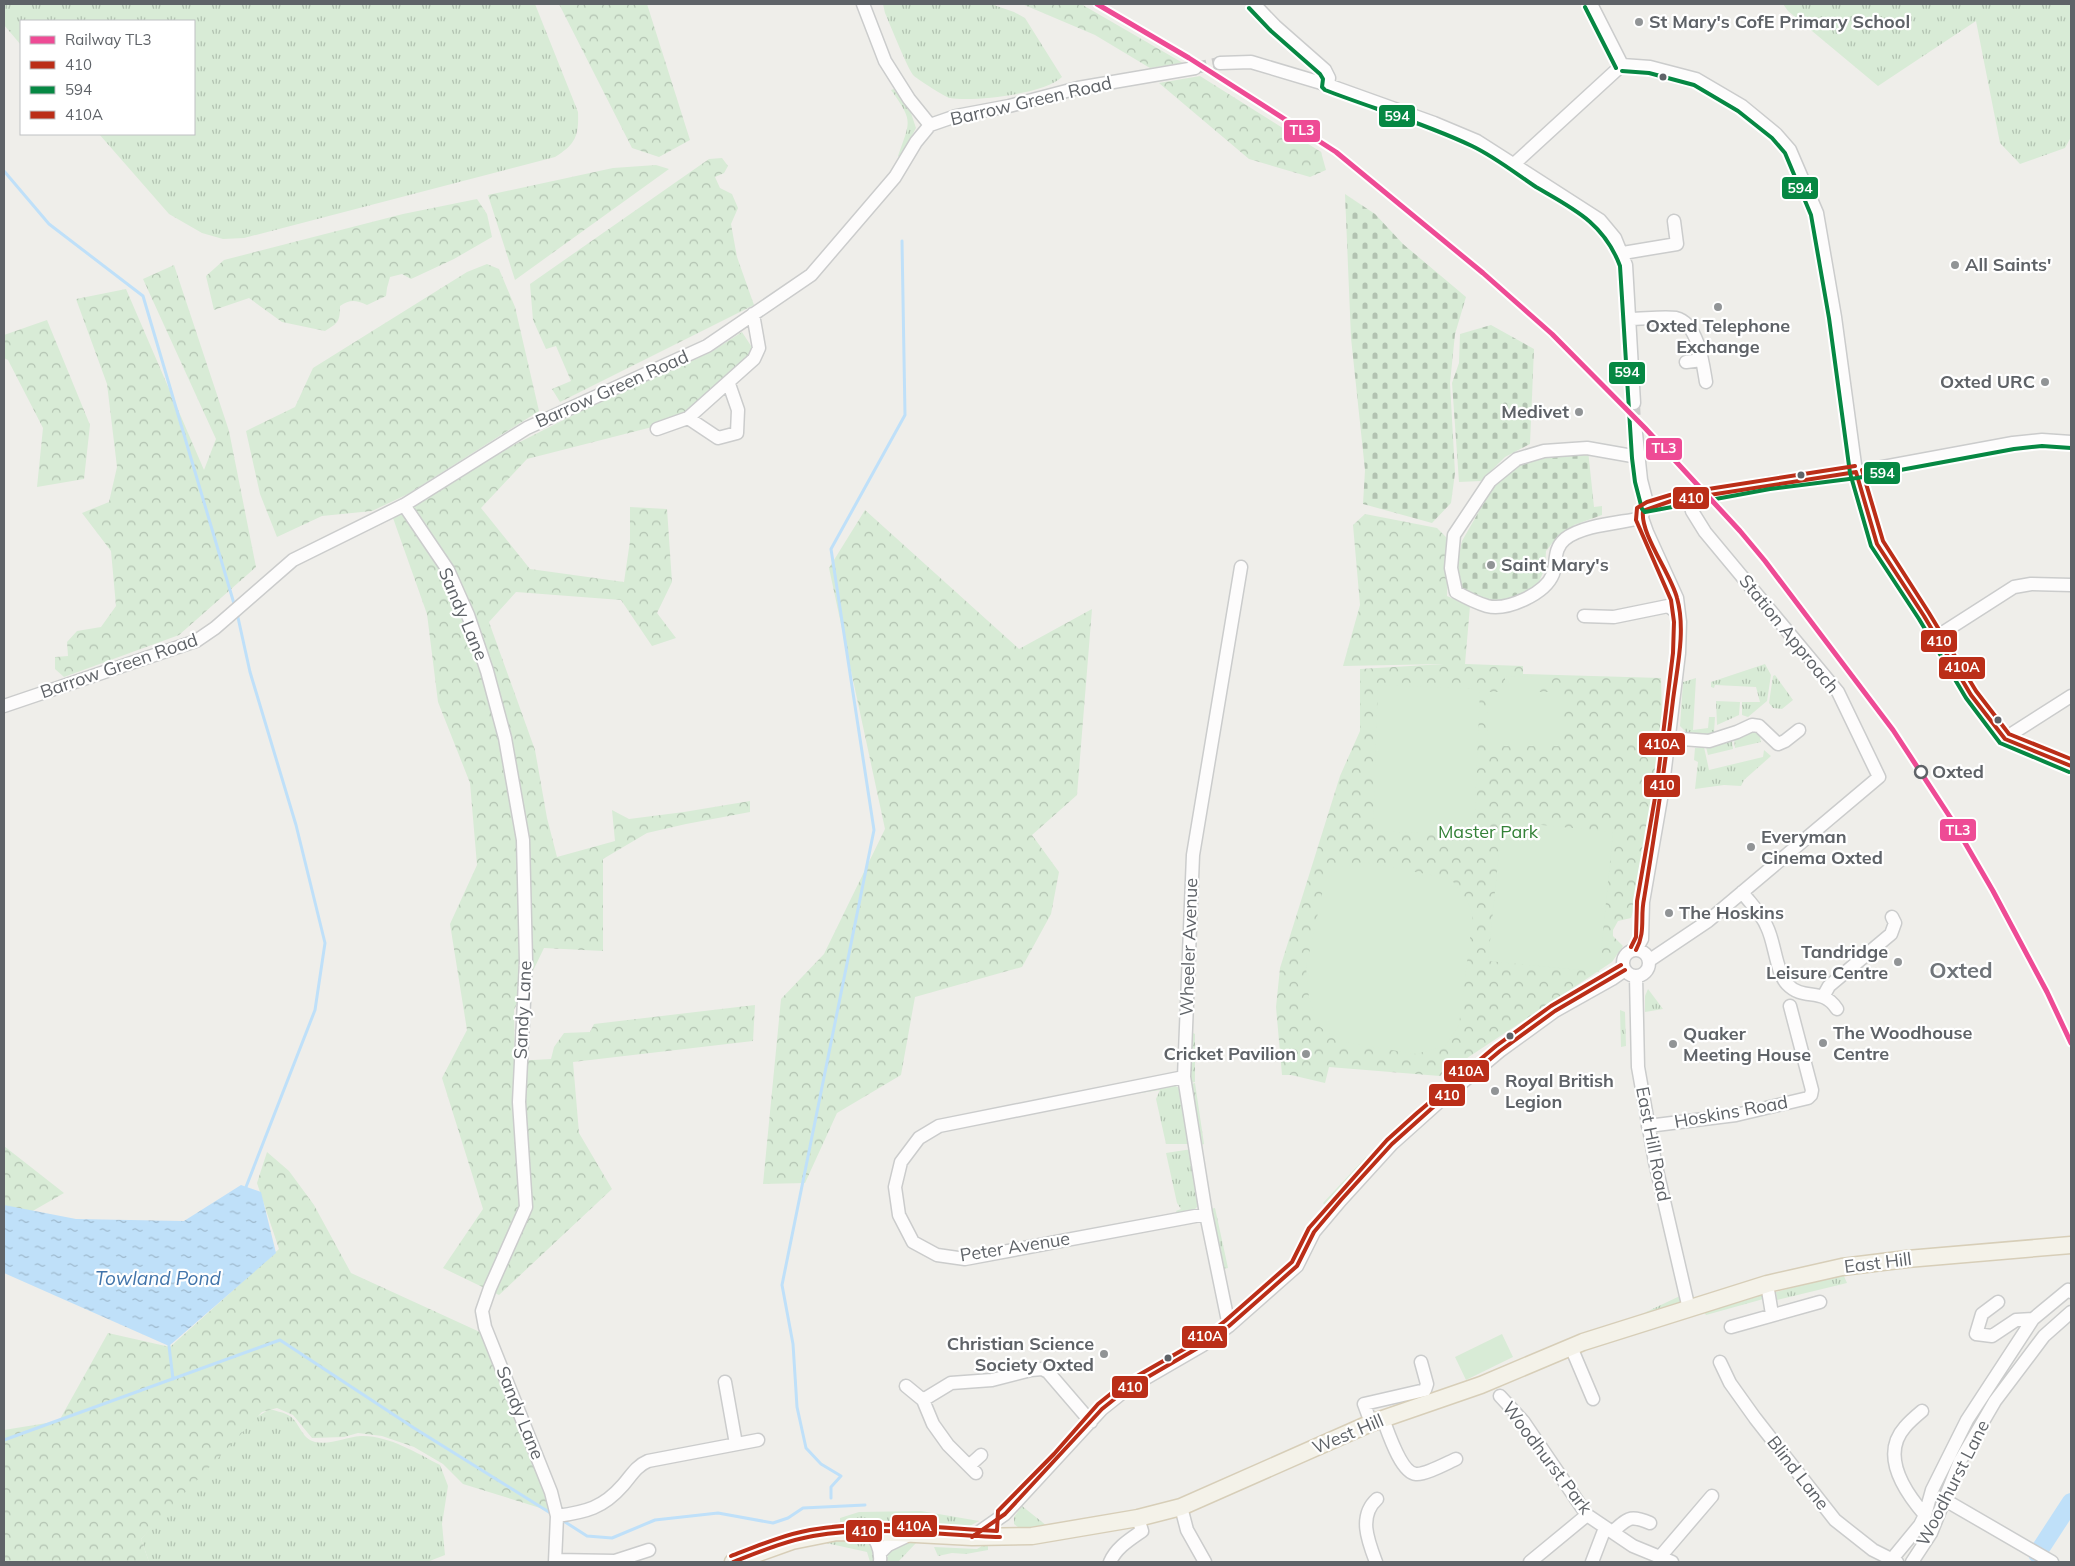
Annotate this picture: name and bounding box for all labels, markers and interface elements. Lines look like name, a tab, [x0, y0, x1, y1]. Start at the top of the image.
place label: St Mary's CofE Primary School	[1649, 10, 1910, 33]
marker: St Mary's CofE Primary School	[1633, 16, 1645, 28]
legend	[20, 20, 195, 135]
text: Railway TL3	[65, 30, 151, 49]
text: 410	[65, 55, 92, 74]
street label: Barrow Green Road	[948, 71, 1114, 130]
unlabelled marker	[1658, 72, 1668, 82]
text: 594	[65, 80, 92, 99]
line badge: 594	[1378, 104, 1416, 128]
text: 410A	[65, 105, 103, 124]
text: 594	[1384, 107, 1410, 125]
line badge: TL3	[1283, 119, 1321, 143]
text: TL3	[1290, 121, 1314, 139]
line badge: 594	[1781, 176, 1819, 200]
text: 594	[1787, 179, 1813, 197]
place label: All Saints'	[1965, 253, 2051, 276]
marker: All Saints'	[1949, 259, 1961, 271]
marker: Oxted Telephone Exchange	[1712, 301, 1724, 313]
place label: Oxted Telephone Exchange	[1646, 314, 1790, 358]
street label: Barrow Green Road	[532, 344, 692, 433]
line badge: 594	[1608, 361, 1646, 385]
text: 594	[1614, 363, 1640, 381]
place label: Oxted URC	[1940, 370, 2035, 393]
marker: Oxted URC	[2039, 376, 2051, 388]
place label: Medivet	[1501, 400, 1569, 423]
marker: Medivet	[1573, 406, 1585, 418]
line badge: TL3	[1645, 437, 1683, 461]
text: TL3	[1652, 439, 1676, 457]
line badge: 594	[1863, 461, 1901, 485]
text: 594	[1869, 464, 1895, 482]
unlabelled marker	[1796, 470, 1806, 480]
line badge: 410	[1672, 486, 1710, 510]
text: 410	[1678, 489, 1704, 507]
place label: Saint Mary's	[1501, 553, 1609, 576]
marker: Saint Mary's	[1485, 559, 1497, 571]
street label: Sandy Lane	[434, 564, 493, 664]
street label: Station Approach	[1734, 570, 1844, 698]
street label: Barrow Green Road	[37, 628, 201, 703]
line badge: 410	[1920, 629, 1958, 653]
text: 410	[1926, 632, 1952, 650]
line badge: 410A	[1938, 656, 1986, 680]
text: 410A	[1944, 658, 1980, 676]
unlabelled marker	[1993, 715, 2003, 725]
line badge: 410A	[1638, 732, 1686, 756]
text: 410A	[1644, 735, 1680, 753]
place label: Oxted	[1932, 760, 1984, 783]
marker: Oxted	[1914, 765, 1928, 779]
line badge: 410	[1643, 774, 1681, 798]
text: 410	[1649, 776, 1675, 794]
line badge: TL3	[1939, 818, 1977, 842]
park label: Master Park	[1438, 820, 1539, 843]
text: TL3	[1946, 821, 1970, 839]
place label: Everyman Cinema Oxted	[1761, 825, 1883, 869]
marker: Everyman Cinema Oxted	[1745, 841, 1757, 853]
street label: Wheeler Avenue	[1175, 878, 1202, 1016]
place label: The Hoskins	[1679, 901, 1784, 924]
marker: The Hoskins	[1663, 907, 1675, 919]
place label: Tandridge Leisure Centre	[1766, 940, 1888, 984]
marker: Tandridge Leisure Centre	[1892, 956, 1904, 968]
district label: Oxted	[1929, 956, 1993, 984]
street label: Sandy Lane	[508, 960, 537, 1060]
place label: The Woodhouse Centre	[1833, 1021, 1973, 1065]
place label: Quaker Meeting House	[1683, 1022, 1811, 1066]
unlabelled marker	[1505, 1031, 1515, 1041]
marker: The Woodhouse Centre	[1817, 1037, 1829, 1049]
marker: Quaker Meeting House	[1667, 1038, 1679, 1050]
place label: Cricket Pavilion	[1163, 1042, 1296, 1065]
marker: Cricket Pavilion	[1300, 1048, 1312, 1060]
line badge: 410A	[1443, 1059, 1490, 1083]
text: 410A	[1448, 1062, 1484, 1080]
place label: Royal British Legion	[1505, 1069, 1614, 1113]
line badge: 410	[1428, 1083, 1466, 1107]
street label: East Hill Road	[1631, 1084, 1676, 1203]
marker: Royal British Legion	[1489, 1085, 1501, 1097]
text: 410	[1434, 1086, 1460, 1104]
street label: Hoskins Road	[1672, 1090, 1789, 1133]
street label: Peter Avenue	[958, 1226, 1072, 1267]
street label: East Hill	[1843, 1247, 1913, 1278]
water label: Towland Pond	[95, 1266, 222, 1290]
line badge: 410A	[1181, 1325, 1228, 1349]
text: 410A	[1187, 1327, 1223, 1345]
place label: Christian Science Society Oxted	[947, 1332, 1094, 1376]
marker: Christian Science Society Oxted	[1098, 1348, 1110, 1360]
unlabelled marker	[1163, 1353, 1173, 1363]
street label: Sandy Lane	[491, 1363, 550, 1463]
line badge: 410	[1111, 1375, 1149, 1399]
text: 410	[1117, 1378, 1143, 1396]
street label: Woodhurst Park	[1497, 1397, 1598, 1519]
street label: West Hill	[1309, 1408, 1387, 1459]
street label: Woodhurst Lane	[1911, 1416, 1994, 1550]
street label: Blind Lane	[1762, 1431, 1834, 1514]
line badge: 410A	[891, 1514, 938, 1538]
text: 410A	[896, 1517, 932, 1535]
line badge: 410	[845, 1519, 883, 1543]
text: 410	[851, 1522, 877, 1540]

